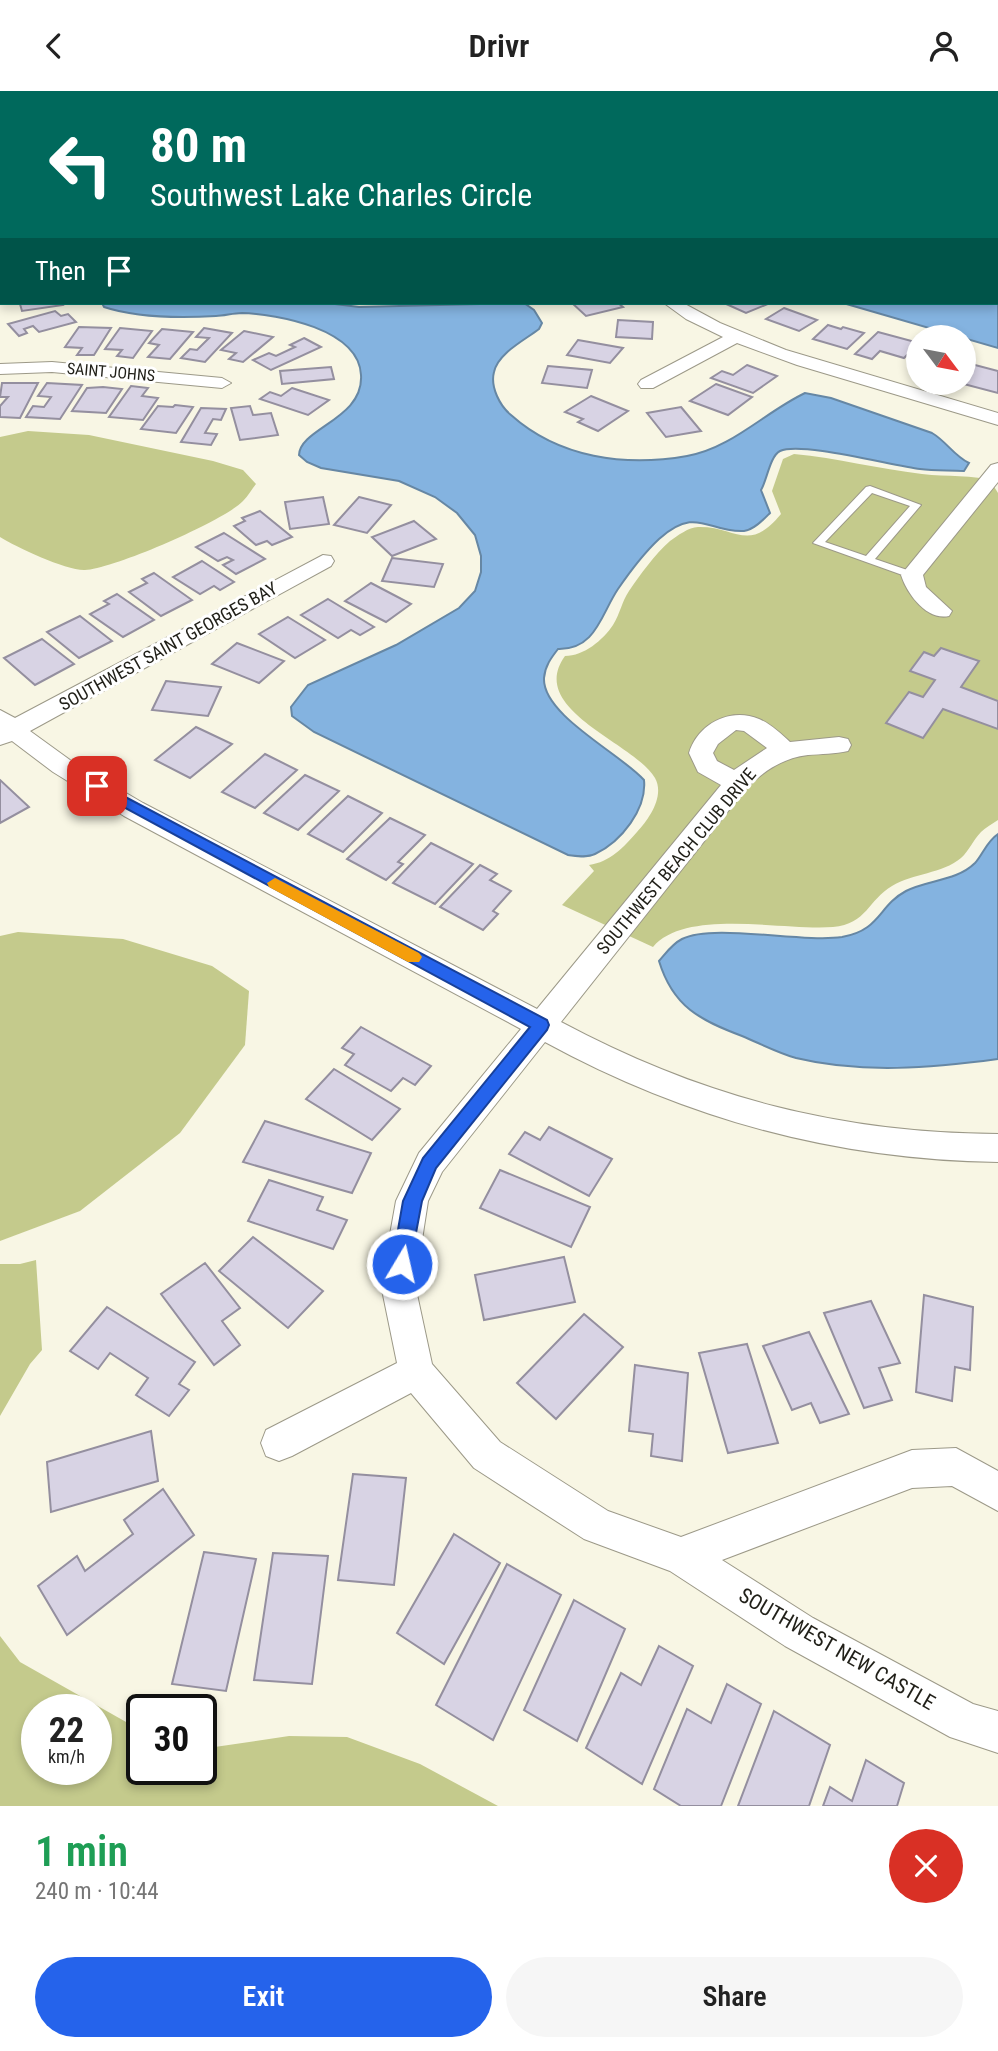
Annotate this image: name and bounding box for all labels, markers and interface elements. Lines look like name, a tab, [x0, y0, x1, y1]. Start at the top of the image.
icon: back	[35, 27, 73, 65]
text: Drivr	[469, 27, 530, 65]
icon: person	[925, 27, 963, 65]
text: 80 m	[150, 117, 247, 174]
icon: left	[35, 119, 126, 210]
text: Southwest Lake Charles Circle	[150, 176, 532, 214]
icon: arrive	[100, 252, 138, 290]
text: Then	[35, 256, 86, 286]
north arrow	[906, 325, 976, 395]
map controls	[906, 325, 976, 395]
street label: SAINT JOHNS	[66, 359, 156, 385]
street label: SOUTHWEST SAINT GEORGES BAY	[55, 577, 281, 715]
pin	[67, 756, 127, 816]
street label: SOUTHWEST BEACH CLUB DRIVE	[592, 764, 760, 958]
icon: arrive	[78, 767, 116, 805]
position arrow	[365, 1227, 439, 1301]
street label: SOUTHWEST NEW CASTLE	[735, 1583, 939, 1715]
speed limit sign: 30	[126, 1694, 217, 1785]
text: 22	[49, 1710, 84, 1751]
text: km/h	[48, 1746, 85, 1767]
text: 1 min	[35, 1827, 128, 1876]
button: close	[889, 1829, 963, 1903]
text: 240 m · 10:44	[35, 1878, 159, 1905]
button: Exit	[35, 1957, 492, 2037]
button: Share	[506, 1957, 963, 2037]

